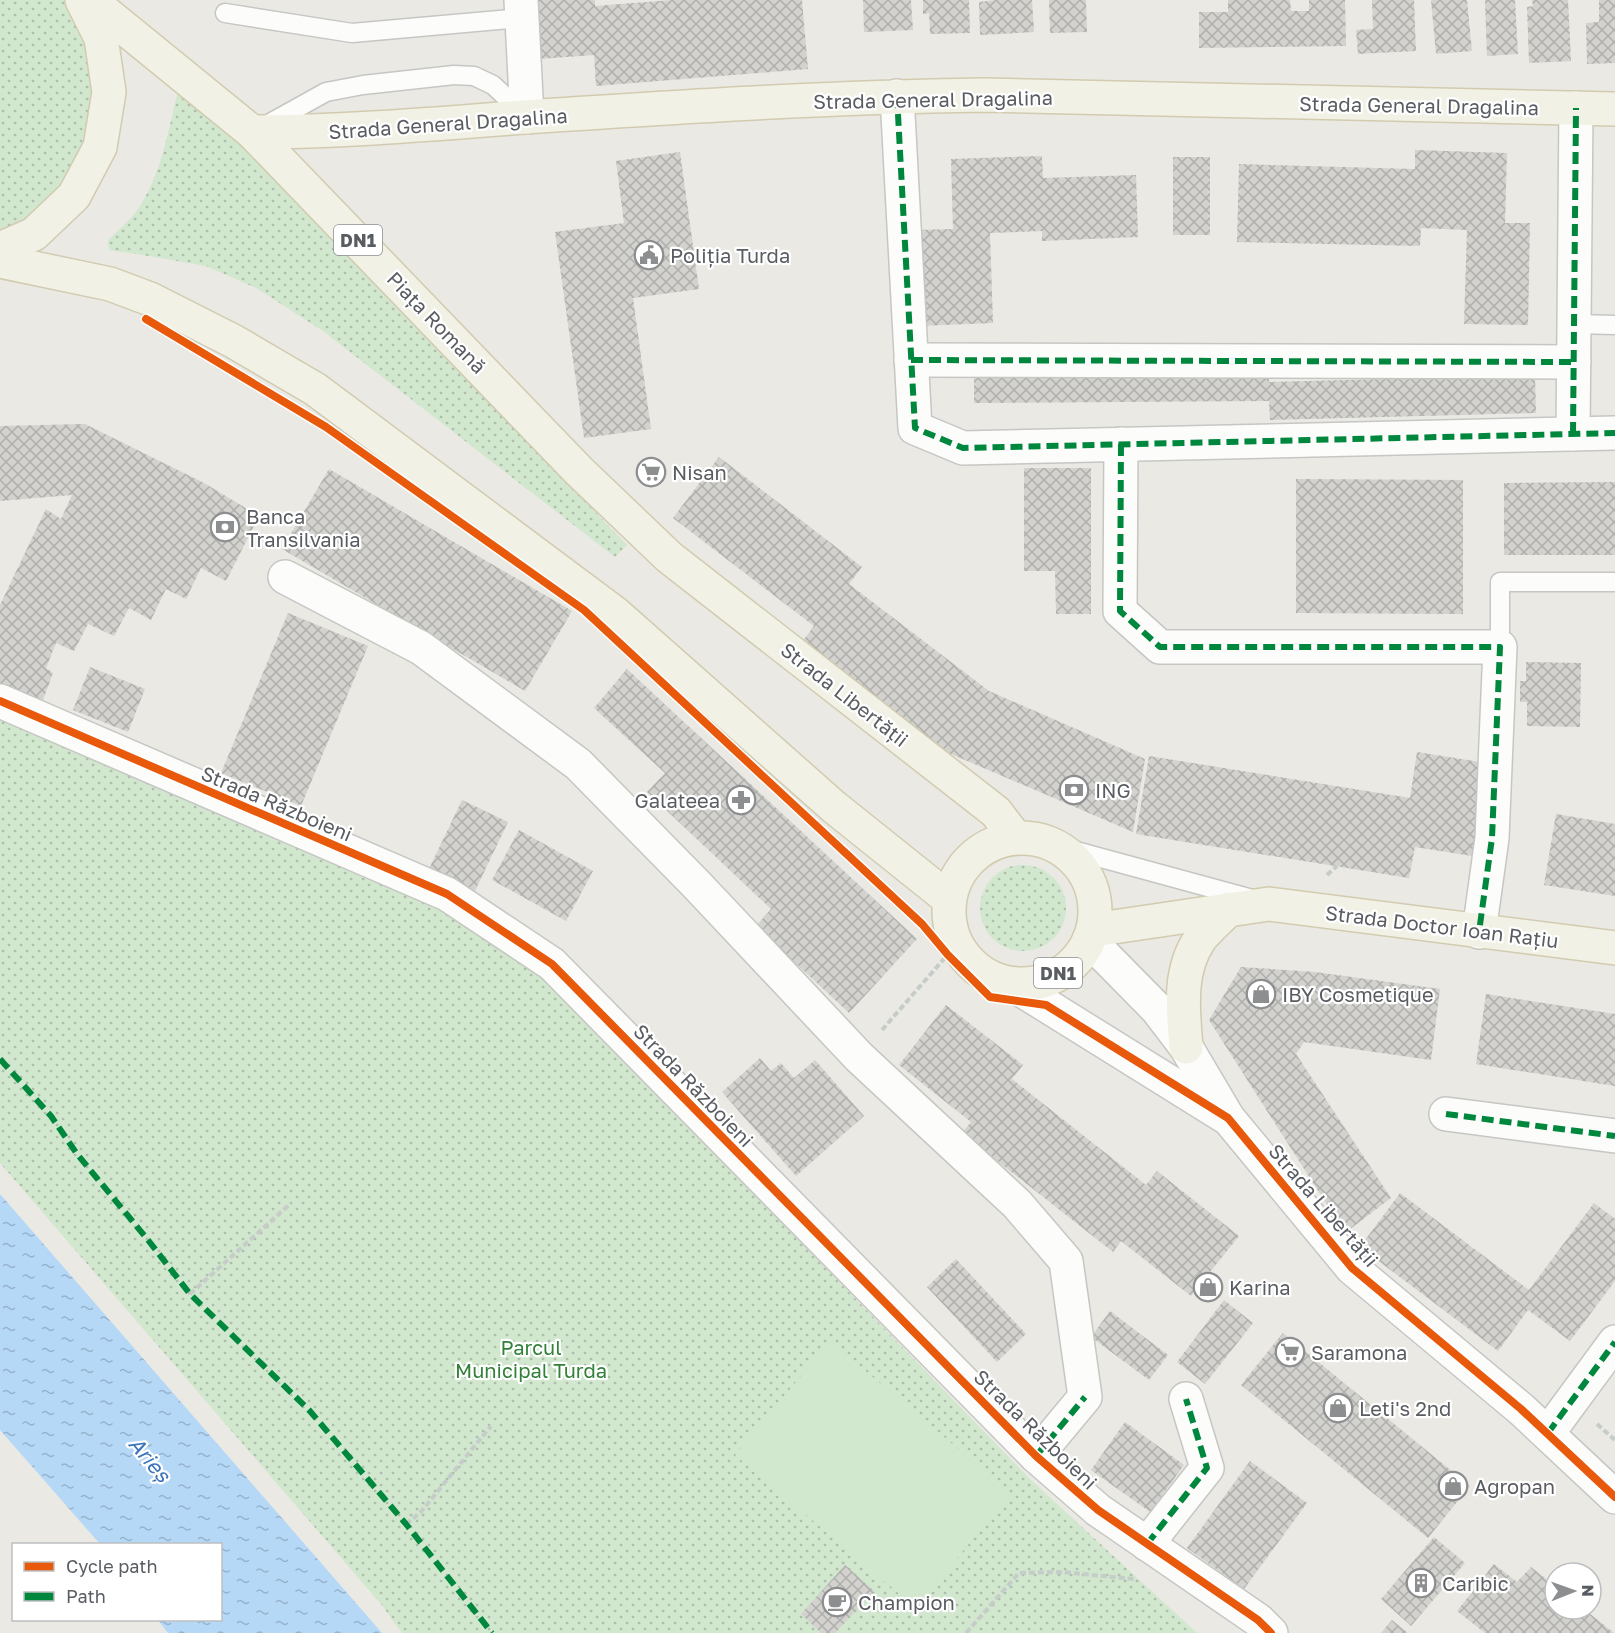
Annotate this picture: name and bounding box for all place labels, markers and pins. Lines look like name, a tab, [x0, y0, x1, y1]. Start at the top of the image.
public building icon: Poliția Turda	[633, 239, 665, 271]
place label: Poliția Turda	[670, 243, 790, 268]
supermarket icon: Nisan	[635, 456, 667, 488]
place label: Nisan	[672, 460, 727, 484]
place label: Banca Transilvania	[246, 504, 361, 551]
bank icon: Banca Transilvania	[209, 511, 241, 543]
bank icon: ING	[1058, 774, 1090, 806]
place label: ING	[1095, 778, 1131, 802]
pharmacy icon: Galateea	[725, 784, 757, 816]
place label: Galateea	[635, 788, 720, 812]
shop icon: IBY Cosmetique	[1245, 978, 1277, 1010]
place label: IBY Cosmetique	[1282, 982, 1434, 1006]
shop icon: Karina	[1192, 1271, 1224, 1303]
place label: Karina	[1229, 1275, 1291, 1299]
supermarket icon: Saramona	[1274, 1336, 1306, 1368]
place label: Saramona	[1311, 1340, 1407, 1364]
shop icon: Leti's 2nd	[1322, 1392, 1354, 1424]
place label: Leti's 2nd	[1359, 1396, 1451, 1420]
shop icon: Agropan	[1437, 1470, 1469, 1502]
place label: Agropan	[1474, 1474, 1555, 1498]
building icon: Caribic	[1405, 1567, 1437, 1599]
place label: Caribic	[1442, 1571, 1509, 1595]
cafe icon: Champion	[821, 1586, 853, 1618]
place label: Champion	[858, 1590, 955, 1614]

